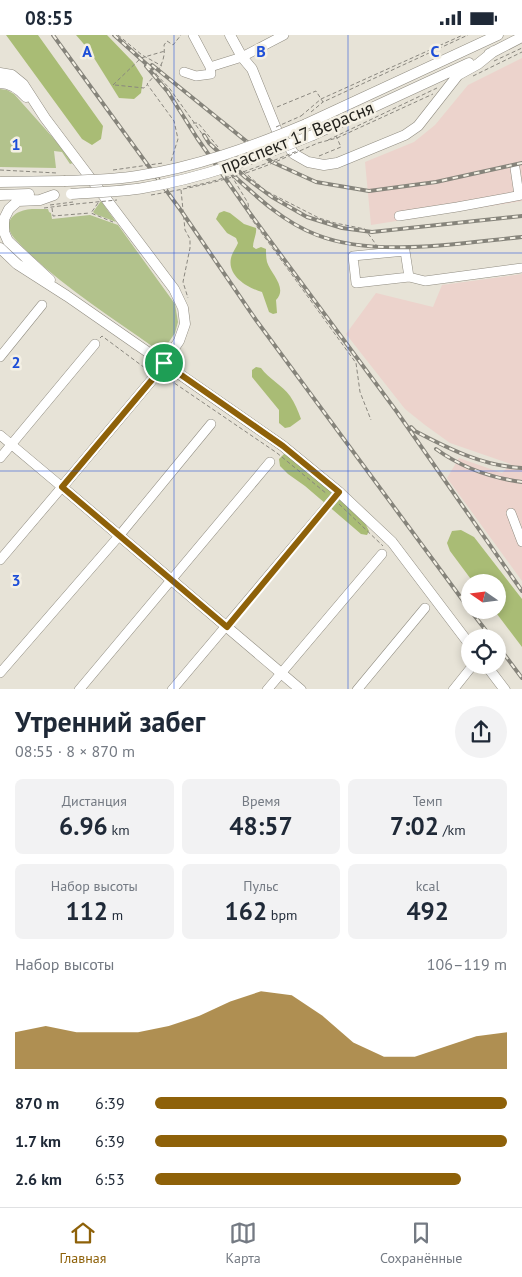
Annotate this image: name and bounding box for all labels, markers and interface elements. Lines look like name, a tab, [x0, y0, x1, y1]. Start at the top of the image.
text: 08:55	[25, 6, 73, 30]
text: A	[82, 41, 92, 61]
text: B	[256, 41, 266, 61]
text: C	[431, 41, 440, 61]
street label: праспект 17 Верасня	[217, 96, 377, 178]
text: 1	[11, 134, 21, 154]
pin	[143, 342, 185, 384]
icon: arrive	[150, 349, 178, 377]
text: 2	[11, 352, 21, 372]
text: 3	[11, 570, 21, 590]
north arrow	[461, 574, 506, 619]
map controls	[461, 574, 506, 674]
button: locate	[461, 629, 506, 674]
text: Утренний забег	[15, 703, 205, 740]
button: share	[455, 706, 507, 758]
text: 08:55 · 8 × 870 m	[15, 741, 135, 761]
text: Дистанция	[62, 792, 127, 810]
text: Время	[242, 792, 280, 810]
text: Темп	[413, 792, 442, 810]
text: 6.96	[59, 810, 108, 842]
text: 48:57	[229, 810, 293, 842]
text: 7:02	[390, 810, 439, 842]
text: km	[108, 821, 130, 839]
text: /km	[439, 821, 466, 839]
text: Набор высоты	[51, 877, 138, 895]
text: Пульс	[243, 877, 279, 895]
text: kcal	[416, 877, 440, 895]
text: 112	[66, 895, 108, 927]
text: 162	[225, 895, 267, 927]
text: 492	[406, 895, 449, 927]
text: m	[108, 906, 123, 924]
text: bpm	[267, 906, 297, 924]
text: Набор высоты	[15, 954, 114, 974]
text: 106–119 m	[427, 954, 507, 974]
text: 870 m	[15, 1093, 59, 1113]
text: 6:39	[95, 1093, 125, 1113]
text: 1.7 km	[15, 1131, 61, 1151]
text: 6:39	[95, 1131, 125, 1151]
text: 2.6 km	[15, 1169, 62, 1189]
text: 6:53	[95, 1169, 125, 1189]
tab: Главная	[60, 1219, 106, 1267]
tab: Карта	[225, 1219, 261, 1267]
tab: Сохранённые	[380, 1219, 462, 1267]

